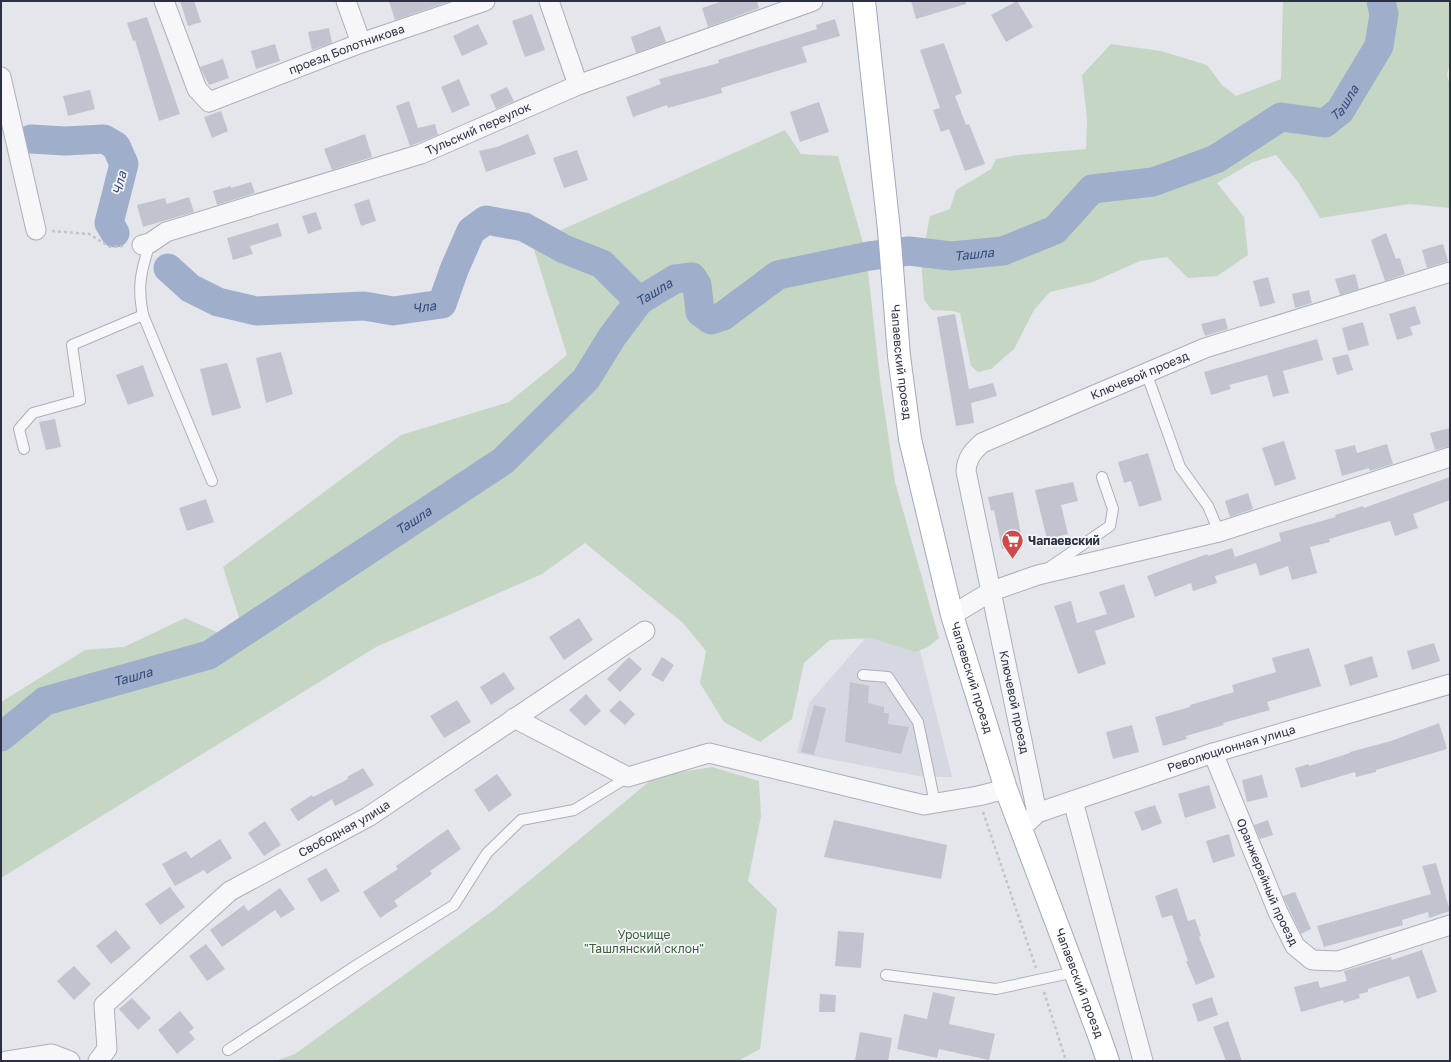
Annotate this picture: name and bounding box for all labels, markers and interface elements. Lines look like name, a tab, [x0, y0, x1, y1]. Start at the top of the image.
street label: проезд Болотникова	[286, 21, 406, 77]
water label: Ташла	[1327, 81, 1362, 124]
street label: Тульский переулок	[423, 99, 533, 158]
water label: Чла	[108, 169, 130, 196]
water label: Ташла	[954, 244, 995, 264]
water label: Ташла	[633, 274, 676, 309]
water label: Чла	[411, 297, 438, 316]
street label: Чапаевский проезд	[888, 304, 915, 421]
street label: Ключевой проезд	[1088, 348, 1191, 403]
water label: Ташла	[392, 502, 435, 538]
supermarket icon: Чапаевский	[999, 528, 1025, 561]
place label: Чапаевский	[1028, 533, 1100, 548]
street label: Чапаевский проезд	[948, 620, 996, 735]
street label: Ключевой проезд	[996, 649, 1033, 755]
water label: Ташла	[111, 663, 155, 689]
street label: Революционная улица	[1165, 721, 1297, 775]
street label: Свободная улица	[295, 797, 392, 860]
street label: Оранжерейный проезд	[1234, 816, 1302, 948]
street label: Чапаевский проезд	[1052, 926, 1107, 1040]
park label: Урочище "Ташлянский склон"	[584, 927, 704, 956]

